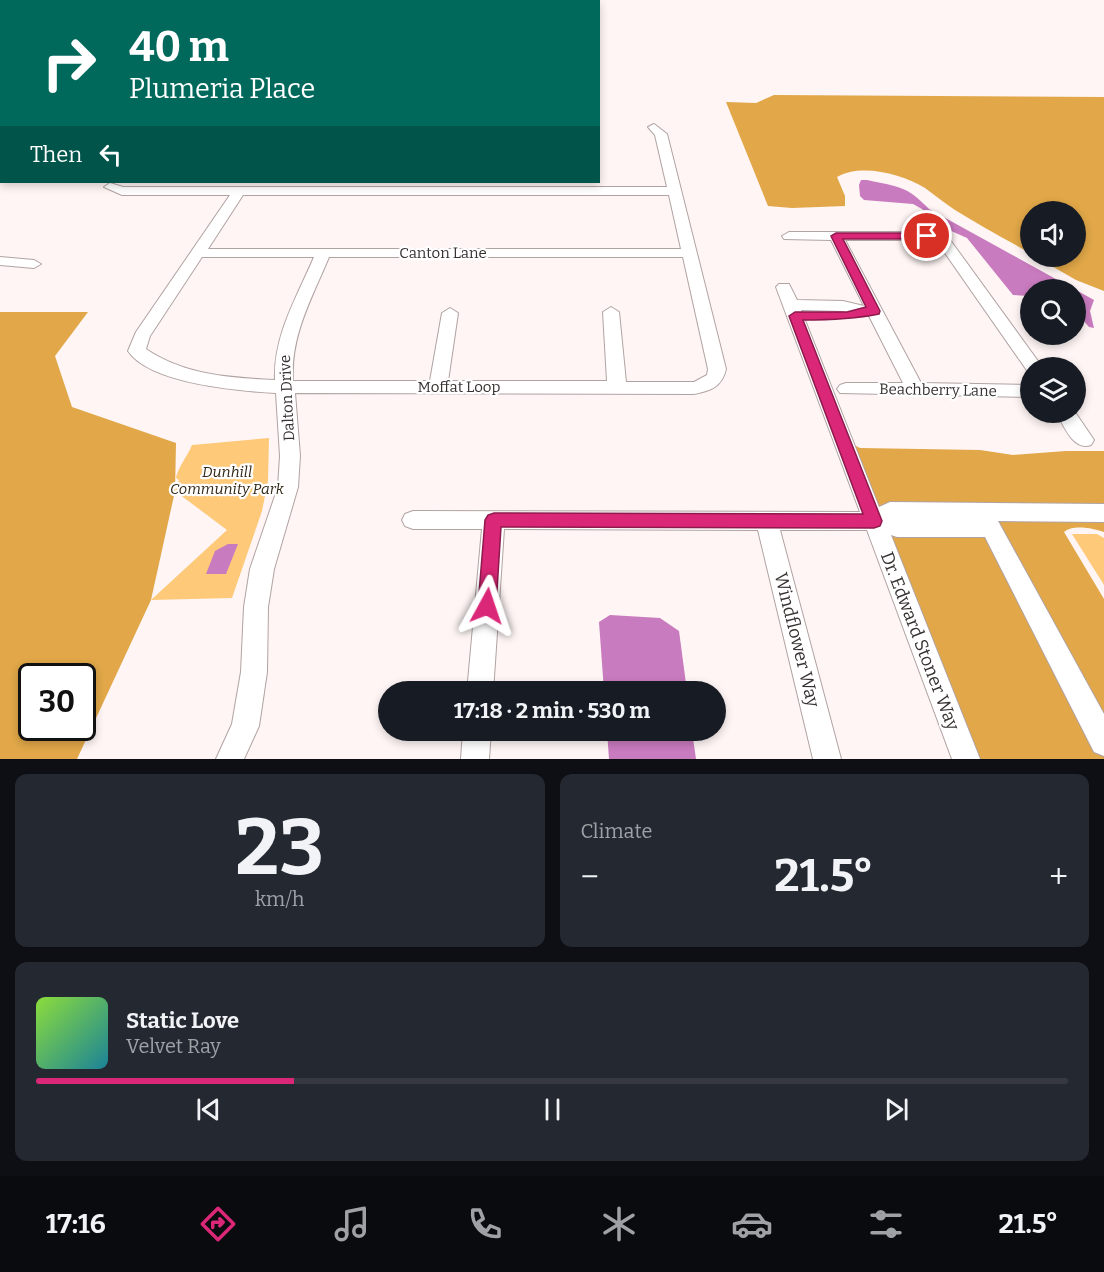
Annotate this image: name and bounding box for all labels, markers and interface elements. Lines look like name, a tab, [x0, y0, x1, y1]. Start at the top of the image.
text: 40 m	[129, 22, 229, 72]
icon: right	[30, 24, 108, 102]
text: Plumeria Place	[129, 73, 315, 105]
icon: left	[94, 138, 127, 171]
text: Then	[30, 141, 82, 168]
map controls	[1020, 201, 1086, 423]
button: sound	[1020, 201, 1086, 267]
pin	[901, 210, 952, 261]
icon: arrive	[910, 219, 943, 252]
street label: Canton Lane	[399, 244, 487, 262]
button: search	[1020, 279, 1086, 345]
street label: Dalton Drive	[276, 354, 298, 442]
button: layers	[1020, 357, 1086, 423]
street label: Moffat Loop	[418, 378, 500, 396]
street label: Beachberry Lane	[879, 380, 997, 400]
park label: Dunhill Community Park	[170, 463, 285, 498]
street label: Dr. Edward Stoner Way	[876, 549, 964, 734]
street label: Windflower Way	[770, 570, 824, 710]
position arrow	[455, 574, 519, 638]
speed limit sign: 30	[18, 663, 96, 741]
text: 17:18 · 2 min · 530 m	[454, 697, 650, 724]
text: 23	[235, 801, 324, 895]
text: Climate	[581, 819, 652, 843]
text: 21.5°	[774, 849, 874, 903]
text: −	[581, 857, 599, 897]
text: +	[1049, 857, 1068, 897]
text: km/h	[255, 887, 305, 911]
text: Static Love	[126, 1007, 239, 1034]
text: Velvet Ray	[126, 1034, 221, 1058]
icon: previous	[192, 1093, 225, 1126]
icon: pause	[536, 1093, 569, 1126]
icon: next	[880, 1093, 913, 1126]
icon: directions	[197, 1203, 239, 1245]
icon: music	[331, 1203, 373, 1245]
icon: phone	[464, 1203, 506, 1245]
icon: climate	[598, 1203, 640, 1245]
icon: car	[731, 1203, 773, 1245]
icon: filters	[865, 1203, 907, 1245]
text: 17:16	[46, 1208, 106, 1240]
text: 21.5°	[998, 1208, 1058, 1240]

